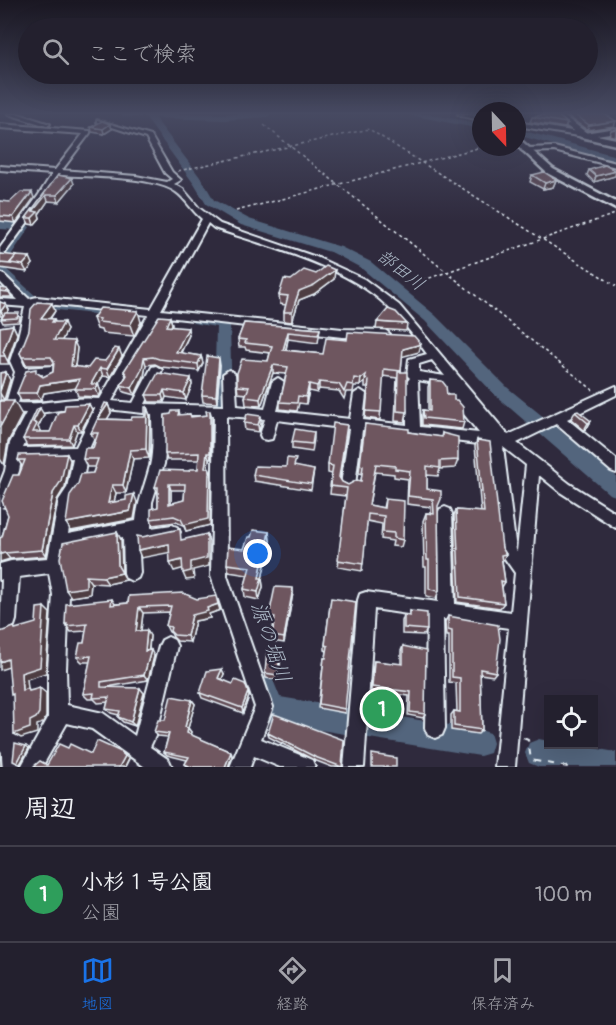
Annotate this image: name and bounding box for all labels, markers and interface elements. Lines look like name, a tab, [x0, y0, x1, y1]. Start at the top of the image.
search box	[18, 18, 598, 84]
icon: search	[39, 35, 72, 68]
text: ここで検索	[87, 40, 197, 68]
north arrow	[472, 102, 526, 156]
water label: 部田川	[372, 245, 429, 296]
your location	[243, 539, 272, 568]
water label: 源の堀川	[244, 598, 297, 686]
pin: 1	[362, 686, 401, 732]
map controls	[544, 695, 598, 749]
button: locate	[544, 695, 598, 749]
text: 周辺	[24, 793, 76, 825]
text: 小杉１号公園	[81, 868, 213, 896]
text: 1	[40, 882, 47, 907]
text: 100 m	[535, 882, 592, 907]
text: 公園	[81, 900, 121, 925]
tab: 地図	[81, 954, 114, 1014]
tab: 経路	[276, 954, 309, 1014]
tab: 保存済み	[471, 954, 535, 1014]

